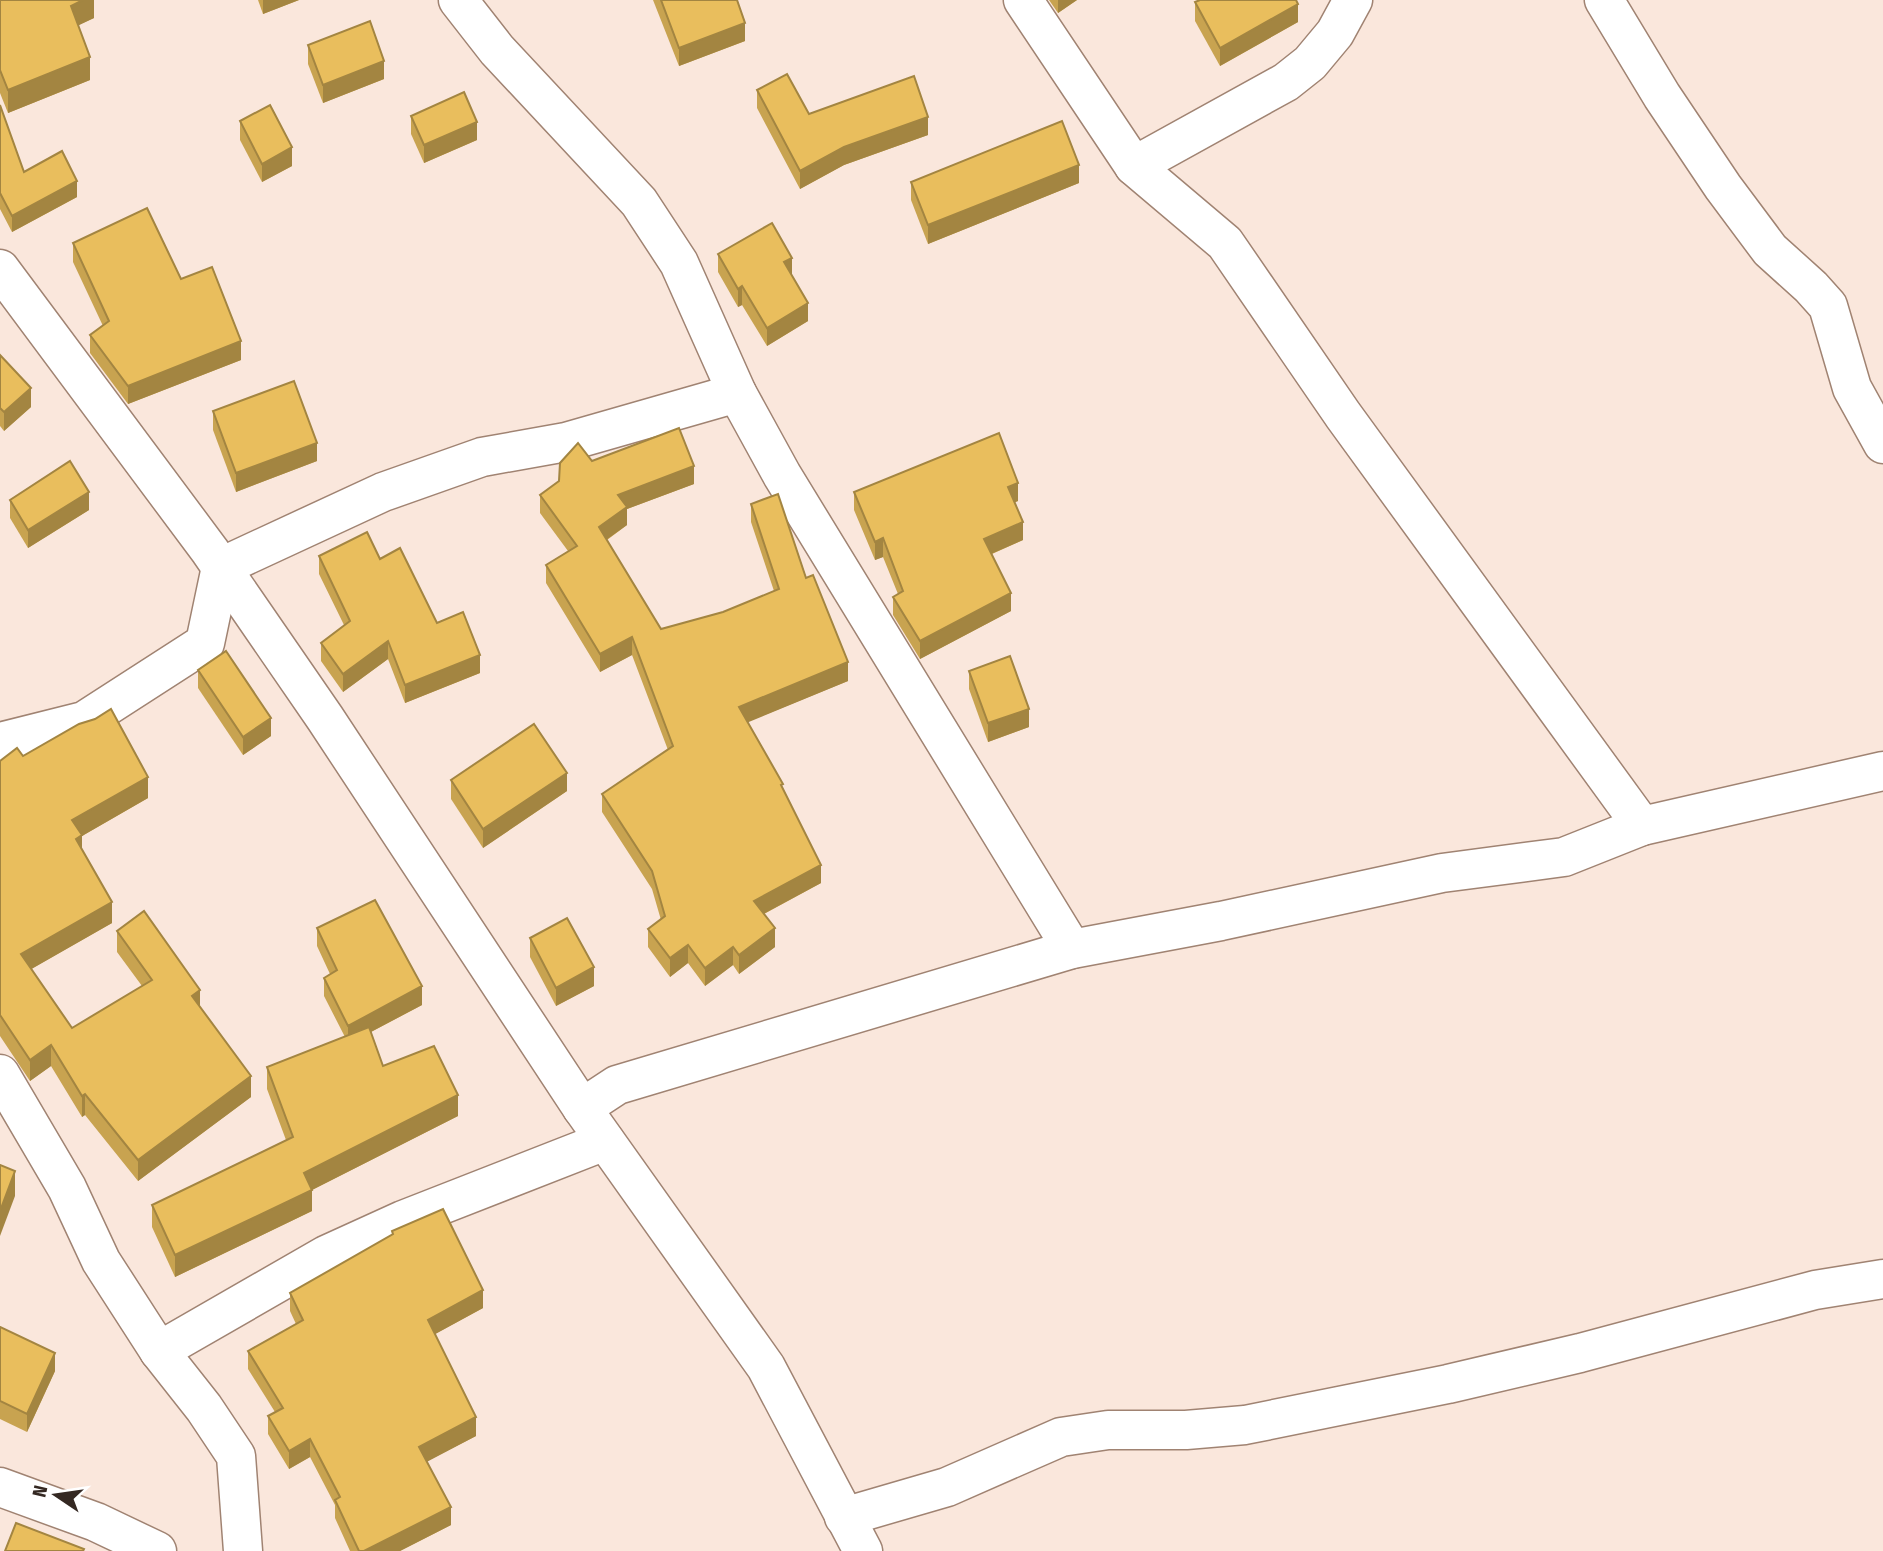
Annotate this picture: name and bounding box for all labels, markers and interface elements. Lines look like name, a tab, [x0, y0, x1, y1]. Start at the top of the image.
north arrow	[21, 1460, 91, 1530]
text: N	[27, 1483, 52, 1499]

